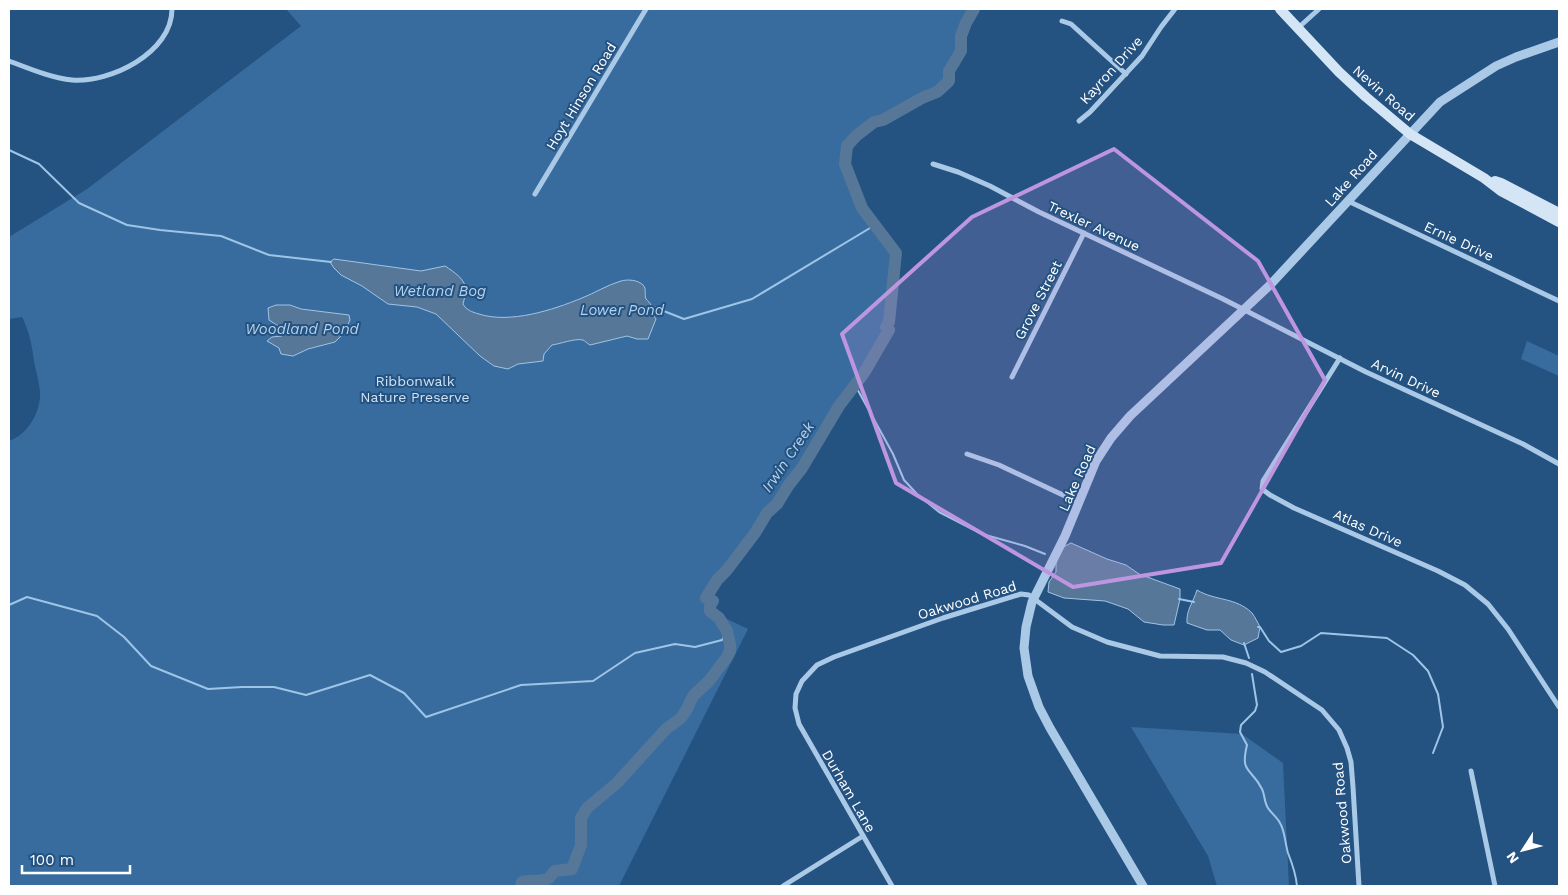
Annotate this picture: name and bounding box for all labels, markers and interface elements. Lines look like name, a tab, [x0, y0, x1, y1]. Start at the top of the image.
street label: Kayron Drive	[1076, 33, 1146, 107]
street label: Hoyt Hinson Road	[543, 39, 619, 153]
street label: Nevin Road	[1350, 62, 1418, 124]
street label: Lake Road	[1321, 146, 1381, 210]
street label: Trexler Avenue	[1045, 198, 1143, 254]
street label: Ernie Drive	[1422, 218, 1496, 264]
street label: Grove Street	[1011, 258, 1065, 342]
water label: Wetland Bog	[394, 282, 486, 300]
water label: Lower Pond	[580, 301, 665, 319]
water label: Woodland Pond	[245, 320, 360, 338]
street label: Arvin Drive	[1369, 355, 1443, 401]
park label: Ribbonwalk Nature Preserve	[360, 373, 470, 405]
water label: Irwin Creek	[758, 418, 819, 496]
street label: Lake Road	[1055, 442, 1099, 514]
street label: Atlas Drive	[1331, 506, 1405, 550]
street label: Oakwood Road	[916, 577, 1018, 623]
street label: Durham Lane	[819, 747, 879, 835]
street label: Oakwood Road	[1330, 761, 1354, 865]
north arrow	[1498, 825, 1548, 875]
scale bar	[22, 842, 130, 874]
text: N	[1503, 849, 1522, 867]
text: 100 m	[30, 851, 74, 869]

